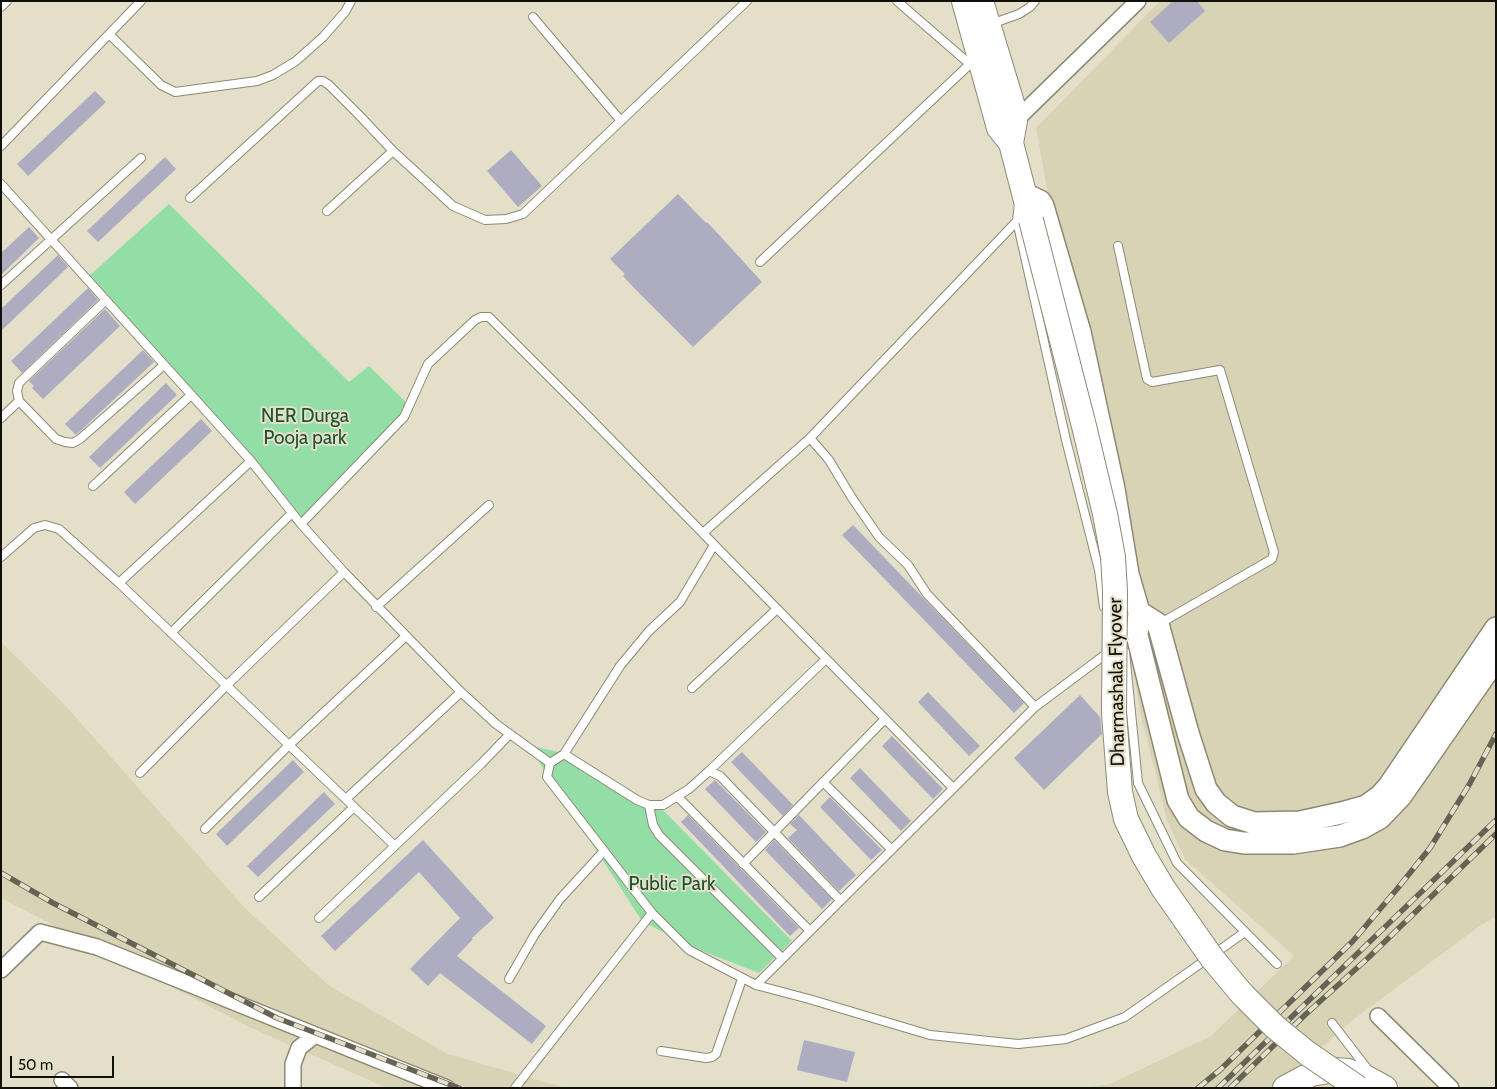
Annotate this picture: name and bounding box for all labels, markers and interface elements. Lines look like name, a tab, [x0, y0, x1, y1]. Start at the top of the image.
park label: NER Durga Pooja park	[261, 405, 349, 449]
street label: Dharmashala Flyover	[1104, 597, 1130, 767]
park label: Public Park	[629, 873, 715, 895]
scale bar	[12, 1046, 116, 1078]
text: 50 m	[18, 1056, 53, 1074]

